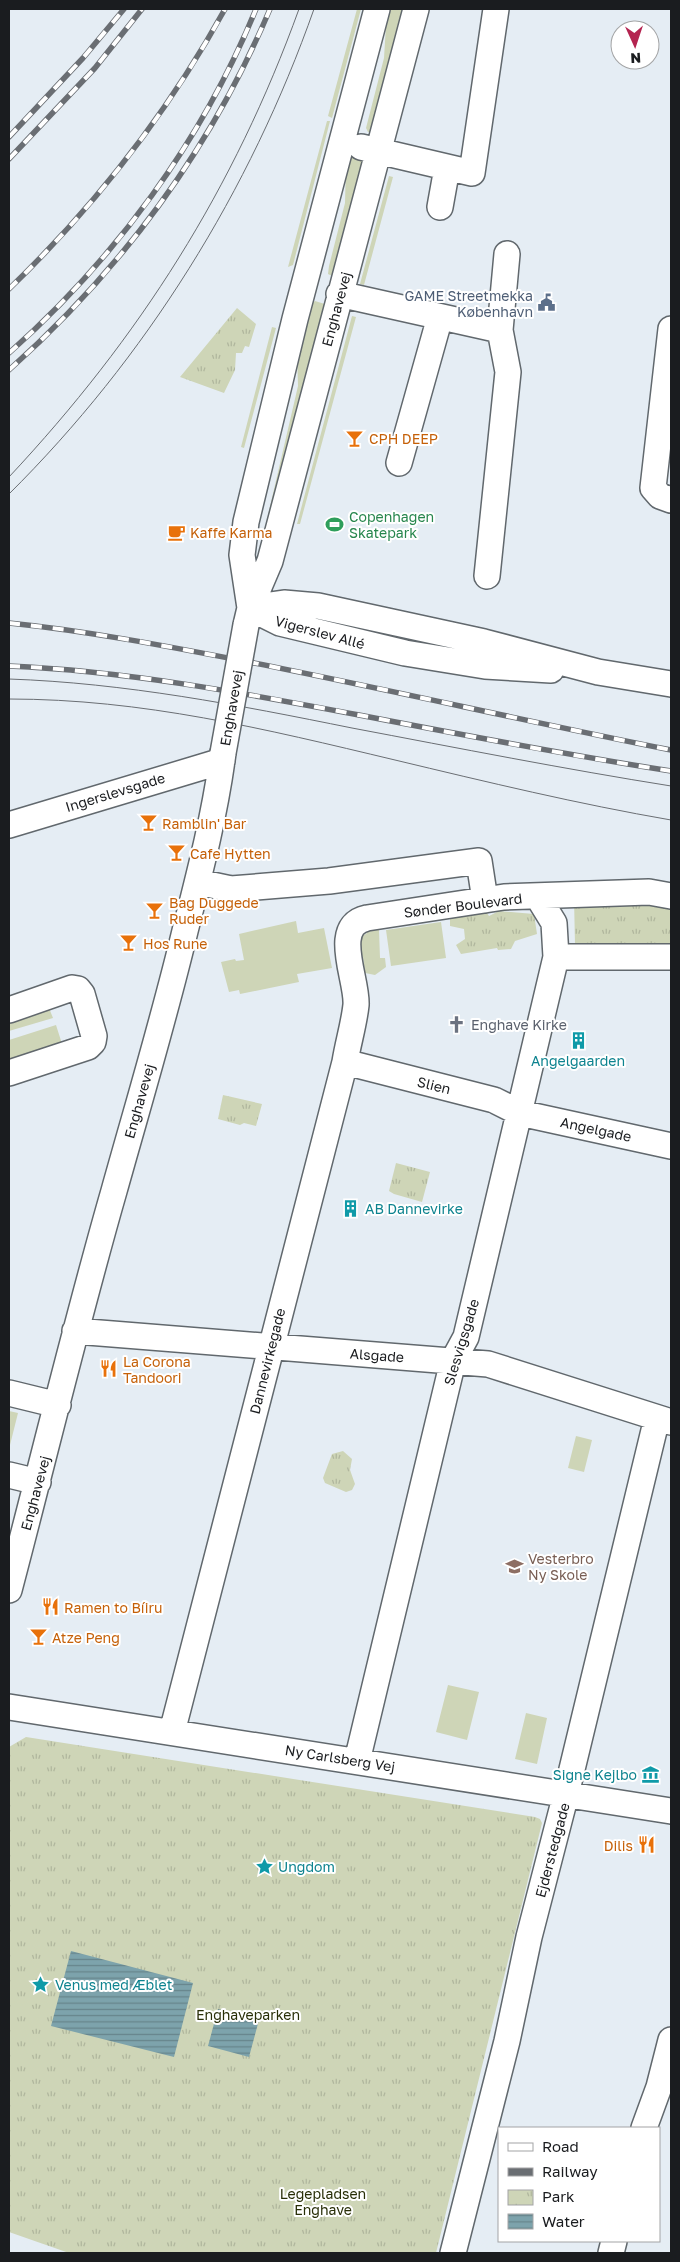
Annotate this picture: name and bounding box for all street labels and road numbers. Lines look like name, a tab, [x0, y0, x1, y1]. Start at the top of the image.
street label: Enghavevej	[318, 270, 354, 348]
street label: Vigerslev Allé	[273, 612, 367, 652]
street label: Enghavevej	[216, 669, 246, 747]
street label: Ingerslevsgade	[63, 769, 167, 815]
street label: Sønder Boulevard	[403, 889, 523, 921]
street label: Enghavevej	[120, 1062, 158, 1140]
street label: Slien	[415, 1073, 453, 1097]
street label: Angelgade	[559, 1113, 633, 1145]
street label: Slesvigsgade	[440, 1297, 482, 1387]
street label: Dannevirkegade	[246, 1306, 288, 1416]
street label: Alsgade	[349, 1345, 405, 1365]
street label: Enghavevej	[17, 1454, 53, 1532]
street label: Ny Carlsberg Vej	[284, 1741, 396, 1775]
street label: Ejderstedgade	[531, 1801, 573, 1899]

